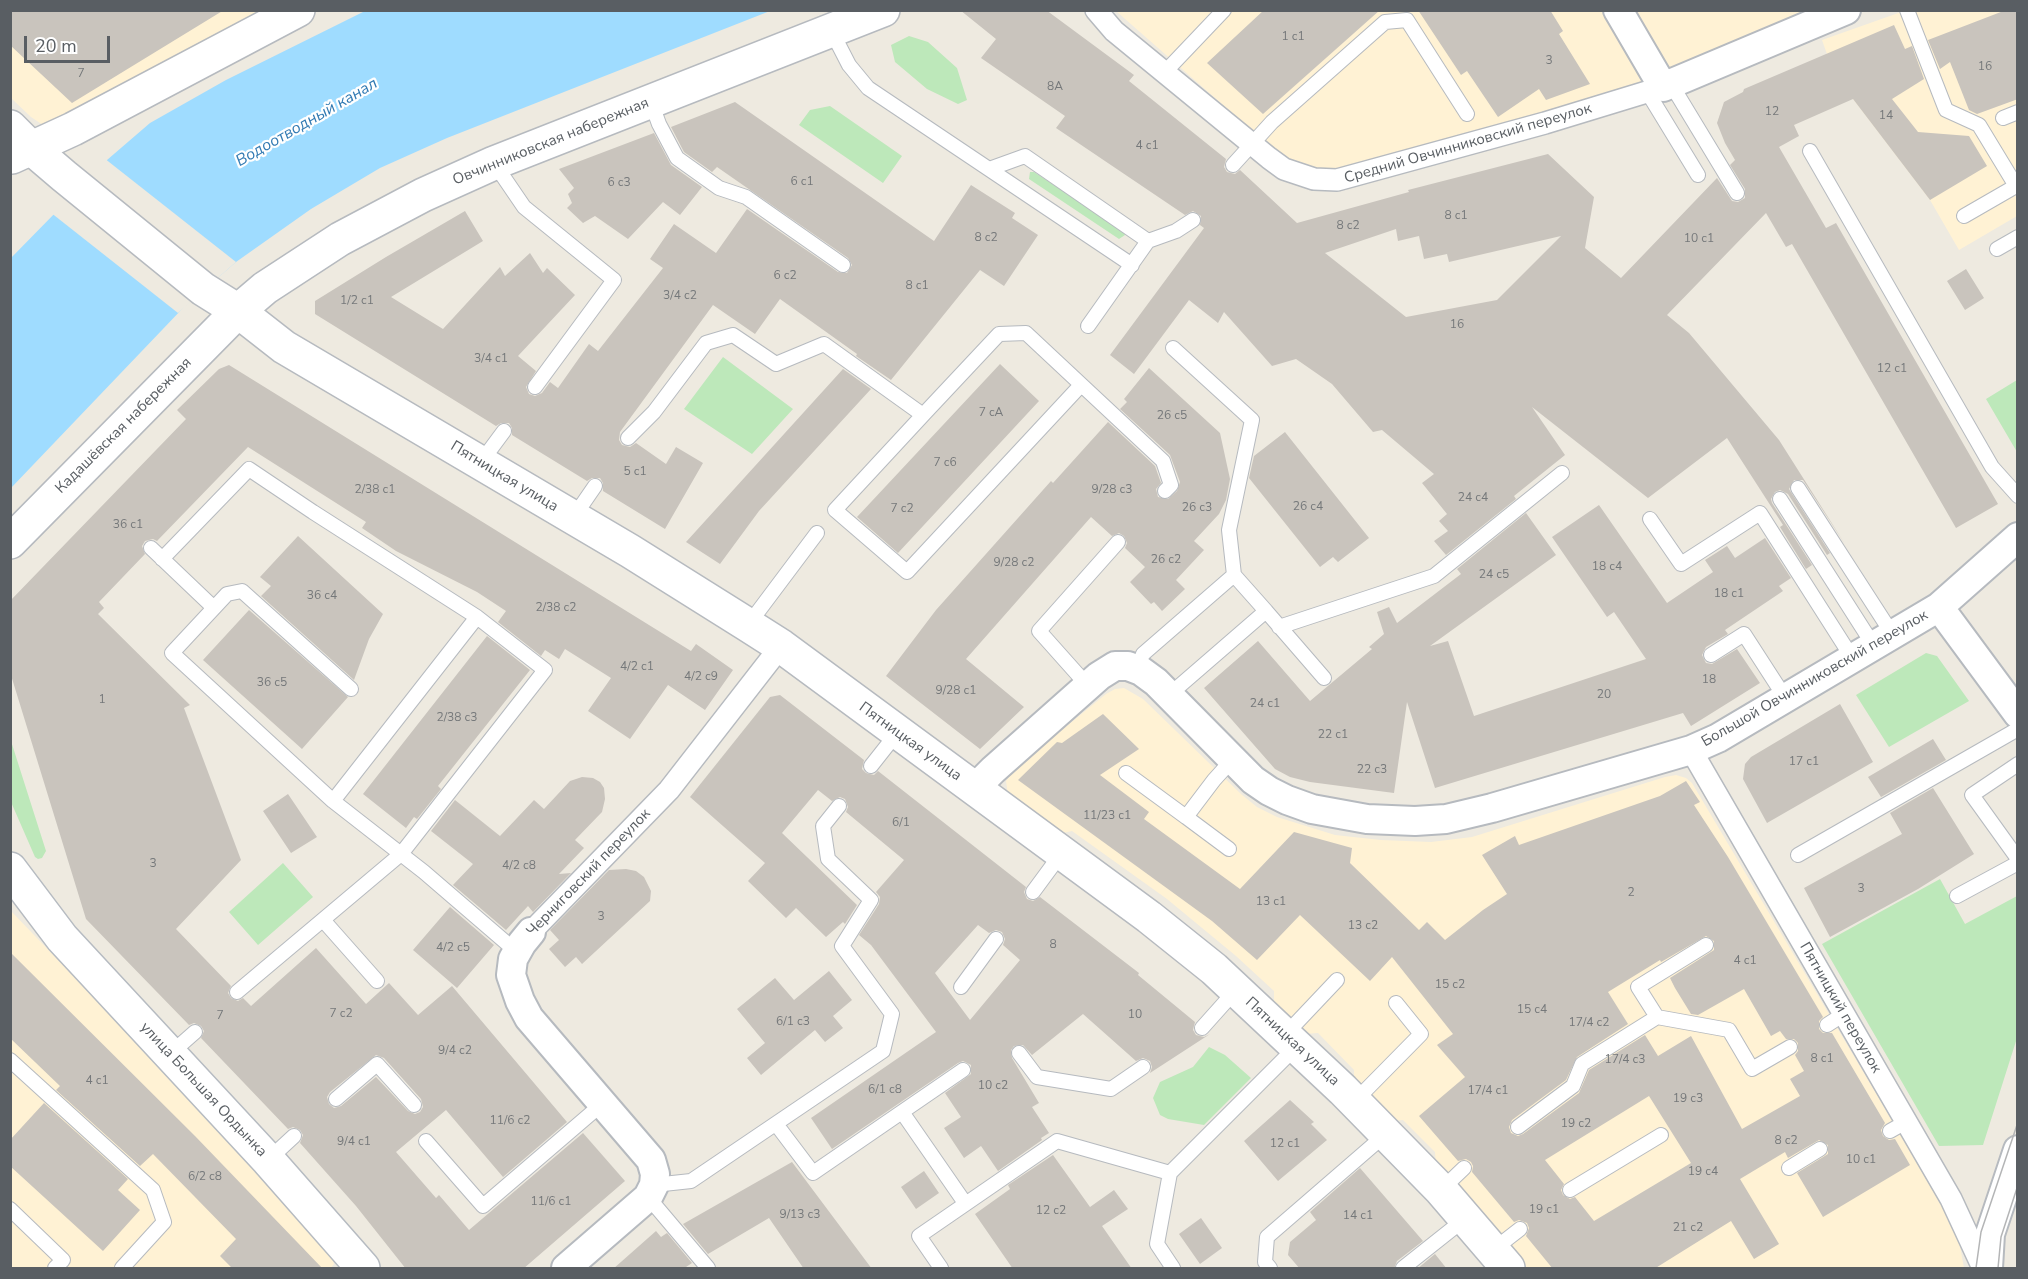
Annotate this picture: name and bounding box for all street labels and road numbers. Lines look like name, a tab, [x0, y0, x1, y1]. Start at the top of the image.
street label: Овчинниковская набережная	[450, 94, 652, 190]
street label: Средний Овчинниковский переулок	[1342, 100, 1594, 188]
street label: Кадашёвская набережная	[52, 354, 196, 498]
street label: Пятницкая улица	[447, 438, 561, 516]
street label: Большой Овчинниковский переулок	[1699, 607, 1931, 751]
street label: Пятницкая улица	[855, 699, 965, 785]
street label: Черниговский переулок	[523, 805, 655, 941]
street label: Пятницкий переулок	[1795, 939, 1885, 1077]
street label: Пятницкая улица	[1241, 994, 1343, 1090]
street label: улица Большая Ордынка	[136, 1019, 270, 1161]

